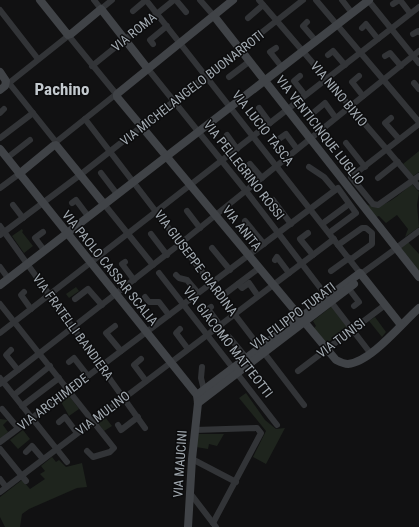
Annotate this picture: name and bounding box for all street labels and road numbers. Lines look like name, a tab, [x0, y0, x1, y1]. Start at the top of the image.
street label: VIA ROMA	[109, 9, 160, 55]
street label: VIA MICHELANGELO BUONARROTI	[117, 27, 267, 149]
street label: VIA NINO BIXIO	[308, 59, 371, 130]
street label: VIA VENTICINQUE LUGLIO	[273, 73, 367, 188]
street label: VIA LUCIO TASCA	[229, 88, 297, 169]
street label: VIA PELLEGRINO ROSSI	[201, 117, 287, 223]
street label: VIA ANITA	[219, 202, 265, 254]
street label: VIA PAOLO CASSAR SCALIA	[59, 207, 161, 329]
street label: VIA GIUSEPPE GIARDINA	[151, 207, 241, 319]
street label: VIA FRATELLI BANDIERA	[30, 271, 117, 383]
street label: VIA FILIPPO TURATI	[247, 279, 339, 353]
street label: VIA GIACOMO MATTEOTTI	[180, 284, 276, 400]
street label: VIA TUNISI	[314, 315, 368, 361]
street label: VIA ARCHIMEDE	[15, 371, 91, 433]
street label: VIA MULINO	[73, 388, 133, 438]
street label: VIA MAUCINI	[170, 430, 190, 498]

